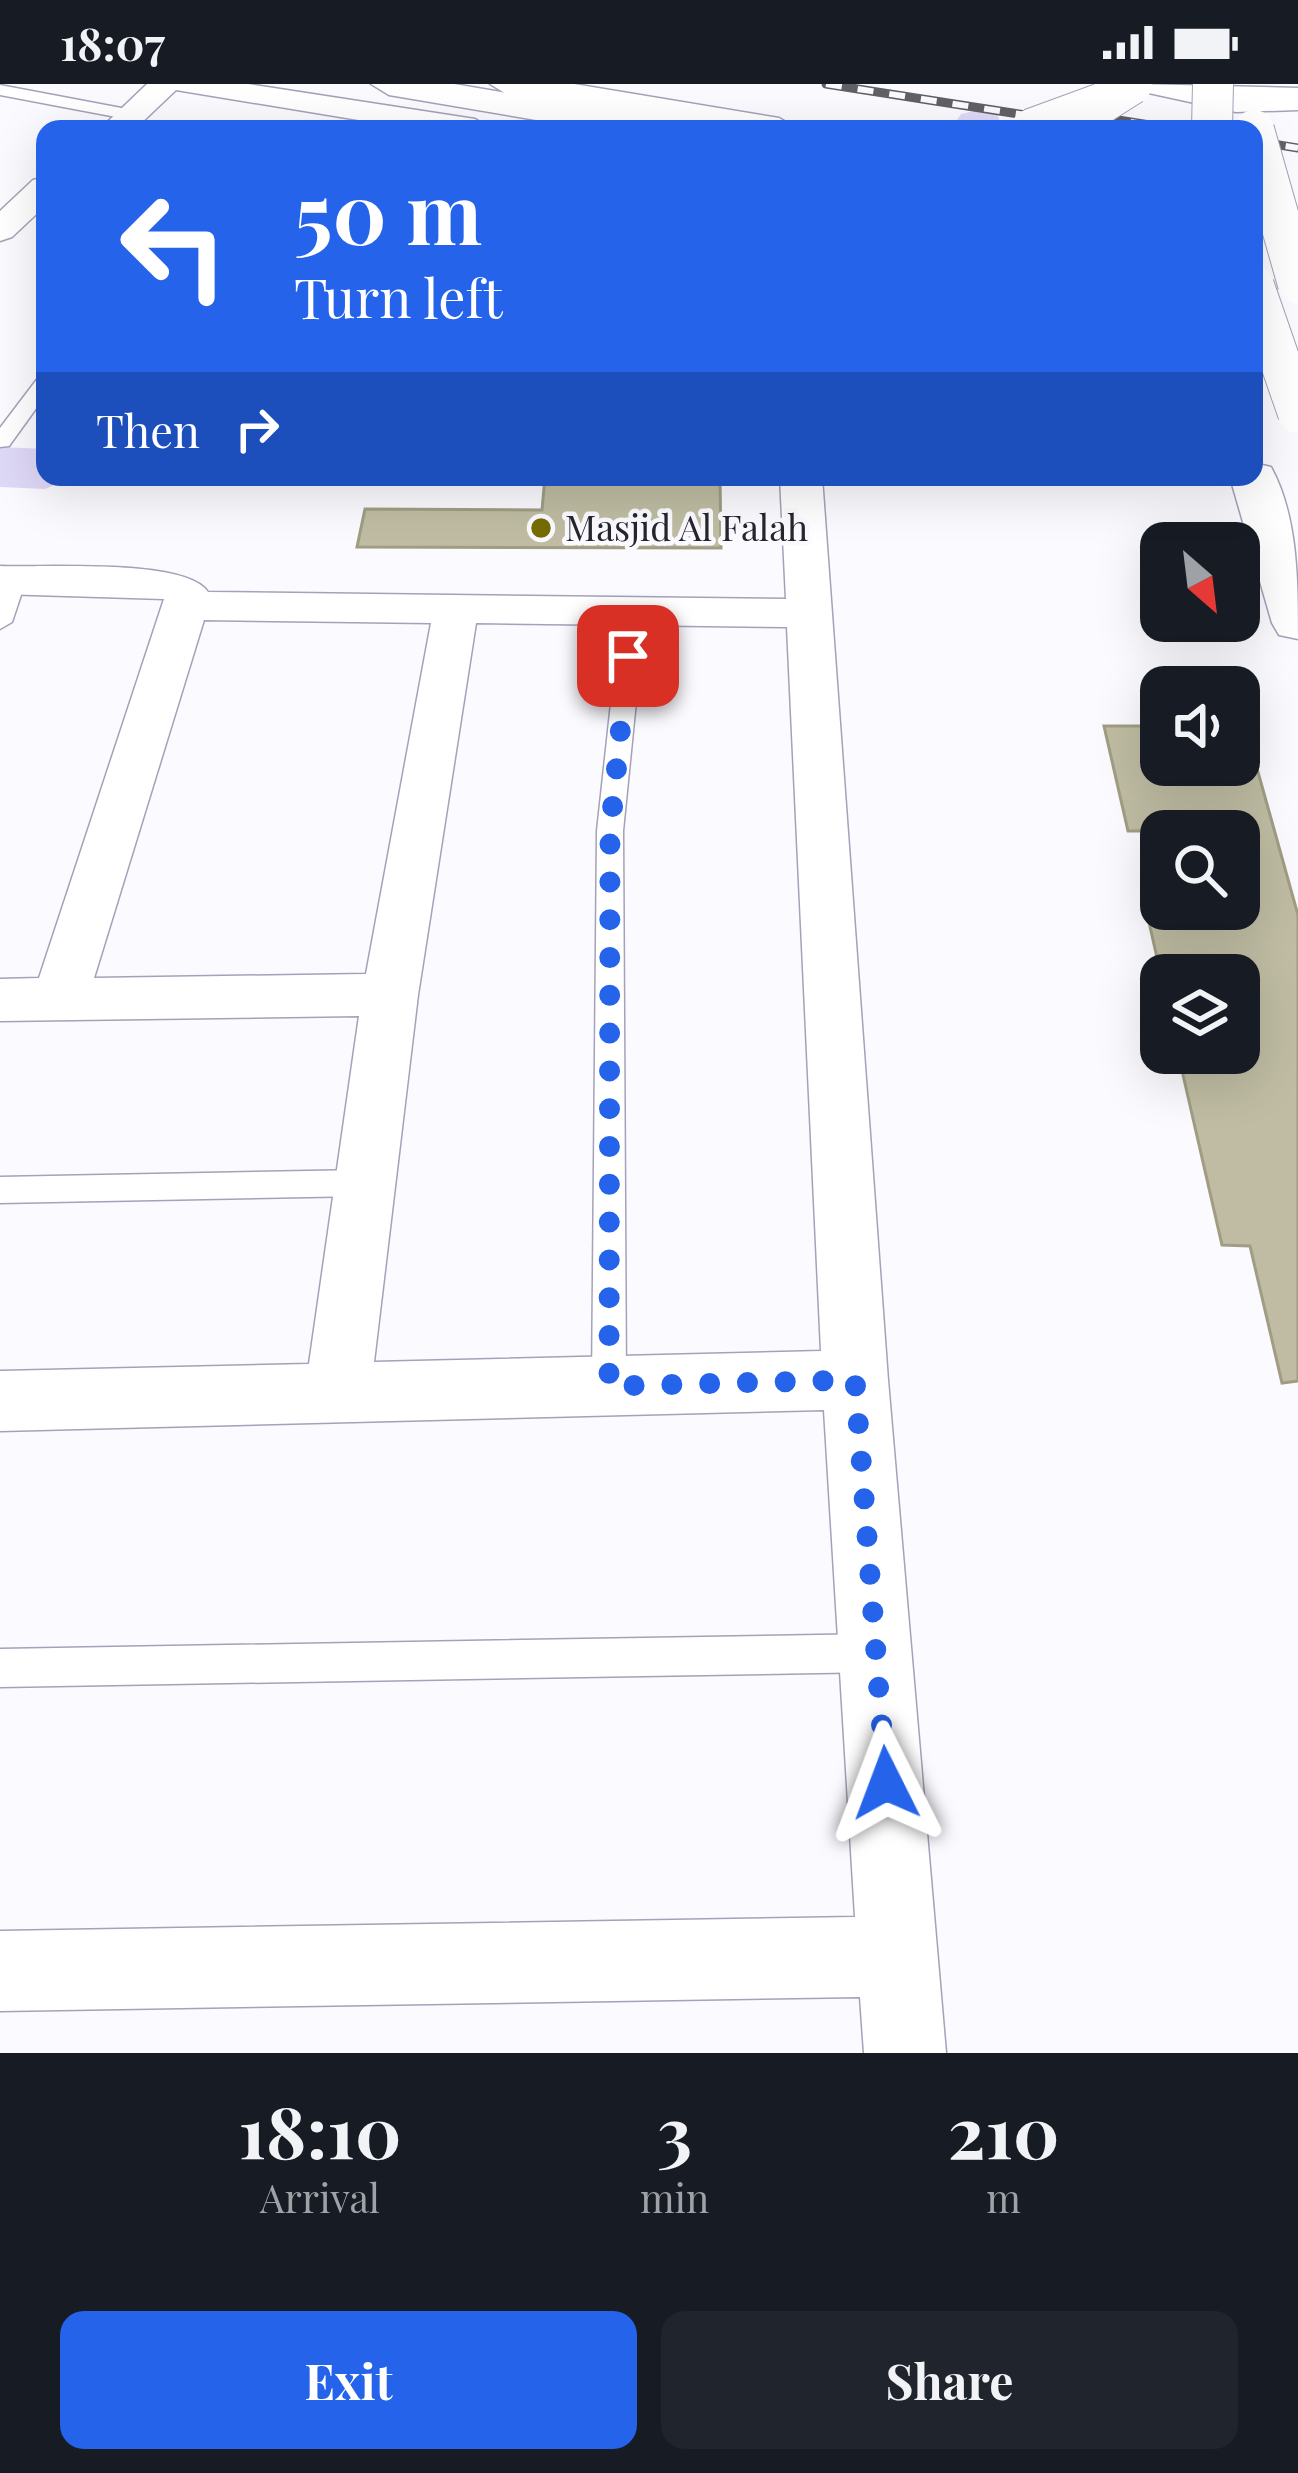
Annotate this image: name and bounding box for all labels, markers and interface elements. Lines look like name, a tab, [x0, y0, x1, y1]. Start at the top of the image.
text: 18:07	[60, 12, 165, 72]
text: 50 m	[294, 154, 482, 266]
icon: left	[96, 168, 252, 324]
text: Turn left	[294, 261, 503, 333]
icon: right	[224, 396, 290, 462]
text: Then	[96, 399, 200, 459]
place label: Masjid Al Falah	[565, 502, 808, 550]
marker: Masjid Al Falah	[528, 515, 554, 541]
north arrow	[1140, 522, 1260, 642]
map controls	[1140, 522, 1260, 1074]
pin	[577, 605, 679, 707]
icon: arrive	[595, 623, 661, 689]
button: sound	[1140, 666, 1260, 786]
button: search	[1140, 810, 1260, 930]
button: layers	[1140, 954, 1260, 1074]
position arrow	[823, 1720, 949, 1846]
text: 18:10	[239, 2081, 401, 2177]
text: 3	[657, 2081, 692, 2177]
text: 210	[948, 2081, 1059, 2177]
text: Arrival	[260, 2171, 380, 2223]
text: min	[640, 2171, 709, 2223]
text: m	[986, 2171, 1021, 2223]
button: Exit	[60, 2311, 637, 2449]
button: Share	[661, 2311, 1238, 2449]

